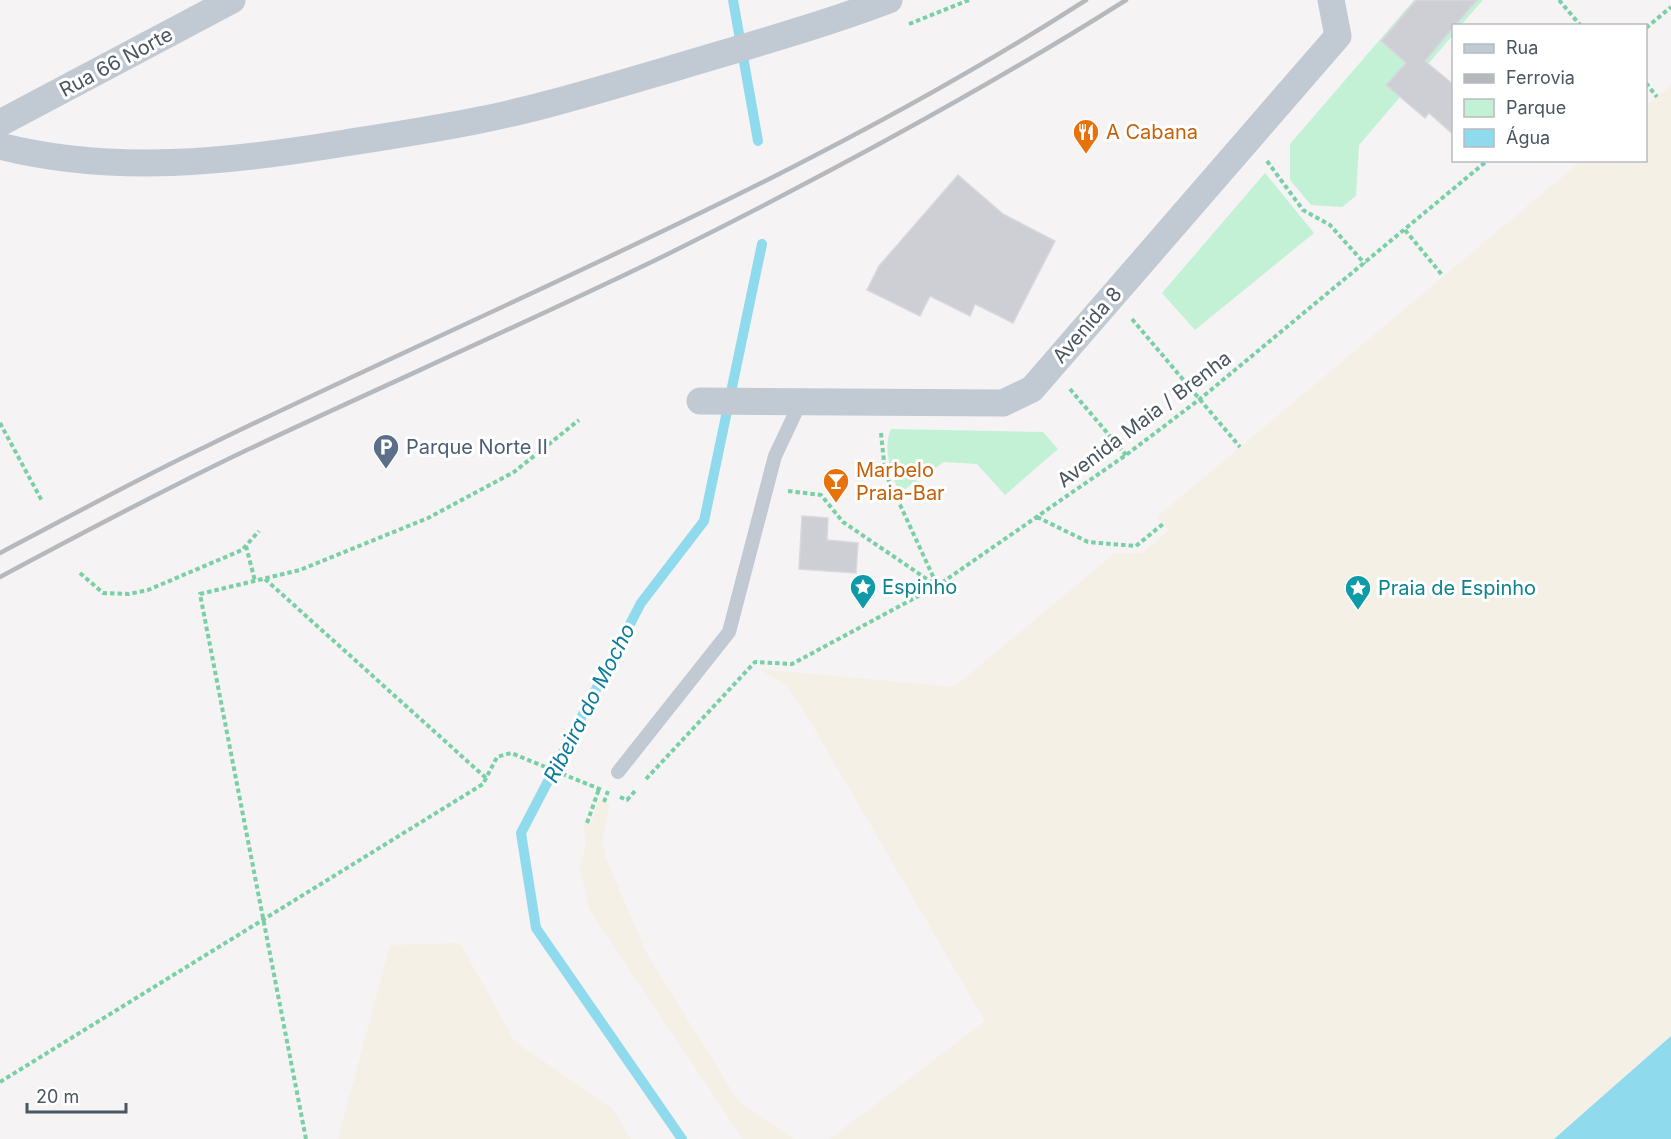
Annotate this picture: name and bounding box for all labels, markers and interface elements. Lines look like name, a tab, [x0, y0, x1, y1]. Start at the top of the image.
street label: Rua 66 Norte	[55, 22, 177, 102]
legend	[1452, 24, 1647, 162]
text: Rua	[1506, 37, 1538, 58]
text: Ferrovia	[1506, 67, 1575, 88]
text: Parque	[1506, 97, 1566, 118]
restaurant icon: A Cabana	[1071, 117, 1101, 155]
place label: A Cabana	[1106, 120, 1198, 144]
text: Água	[1506, 126, 1550, 148]
street label: Avenida 8	[1047, 282, 1127, 368]
street label: Avenida Maia / Brenha	[1052, 346, 1236, 492]
parking icon: Parque Norte II	[371, 432, 401, 470]
place label: Parque Norte II	[406, 435, 548, 459]
place label: Marbelo Praia-Bar	[856, 458, 945, 505]
bar icon: Marbelo Praia-Bar	[821, 466, 851, 504]
place icon: Espinho	[848, 572, 878, 610]
place icon: Praia de Espinho	[1343, 573, 1373, 611]
place label: Espinho	[882, 575, 957, 599]
place label: Praia de Espinho	[1378, 576, 1536, 600]
water label: Ribeira do Mocho	[538, 619, 640, 787]
scale bar	[27, 1076, 126, 1114]
text: 20 m	[36, 1086, 79, 1107]

